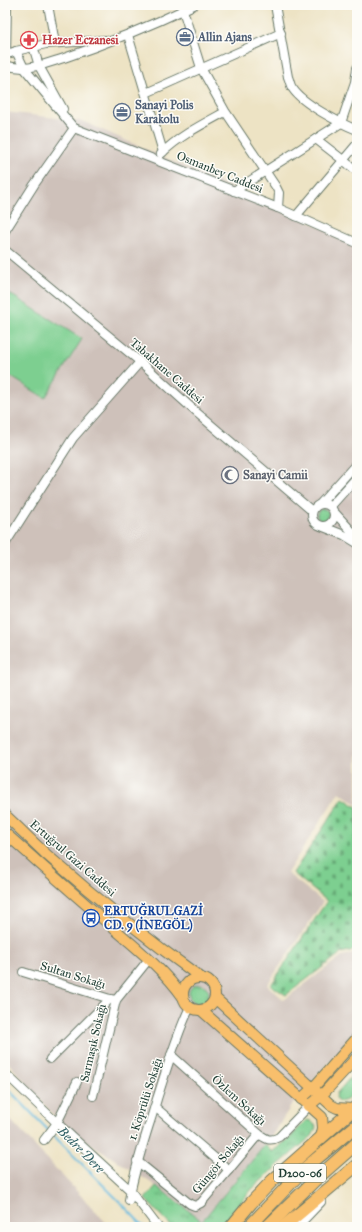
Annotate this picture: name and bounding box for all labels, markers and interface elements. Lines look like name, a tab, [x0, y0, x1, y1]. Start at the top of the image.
office icon: Allin Ajans	[175, 27, 195, 47]
pharmacy icon: Hazer Eczanesi	[19, 30, 39, 50]
place label: Allin Ajans	[197, 30, 253, 45]
place label: Hazer Eczanesi	[42, 33, 119, 47]
place label: Sanayi Polis Karakolu	[135, 98, 194, 126]
office icon: Sanayi Polis Karakolu	[112, 102, 132, 122]
street label: Osmanbey Caddesi	[175, 148, 266, 196]
street label: Tabakhane Caddesi	[127, 335, 207, 407]
mosque icon: Sanayi Camii	[220, 465, 240, 485]
place label: Sanayi Camii	[243, 468, 309, 483]
street label: Ertuğrul Gazi Caddesi	[26, 817, 119, 900]
place label: ERTUĞRULGAZİ CD. 9 (İNEGÖL)	[104, 902, 204, 933]
bus stop icon: ERTUĞRULGAZİ CD. 9 (İNEGÖL)	[81, 908, 101, 928]
street label: Sultan Sokağı	[38, 958, 108, 993]
street label: Sarmaşık Sokağı	[77, 1002, 110, 1084]
street label: 1. Köprülü Sokağı	[125, 1055, 166, 1142]
street label: Özlem Sokağı	[208, 1071, 270, 1129]
water label: Bedre Dere	[54, 1123, 109, 1178]
street label: Güngör Sokağı	[189, 1131, 248, 1197]
road number: D200-06	[274, 1164, 326, 1182]

